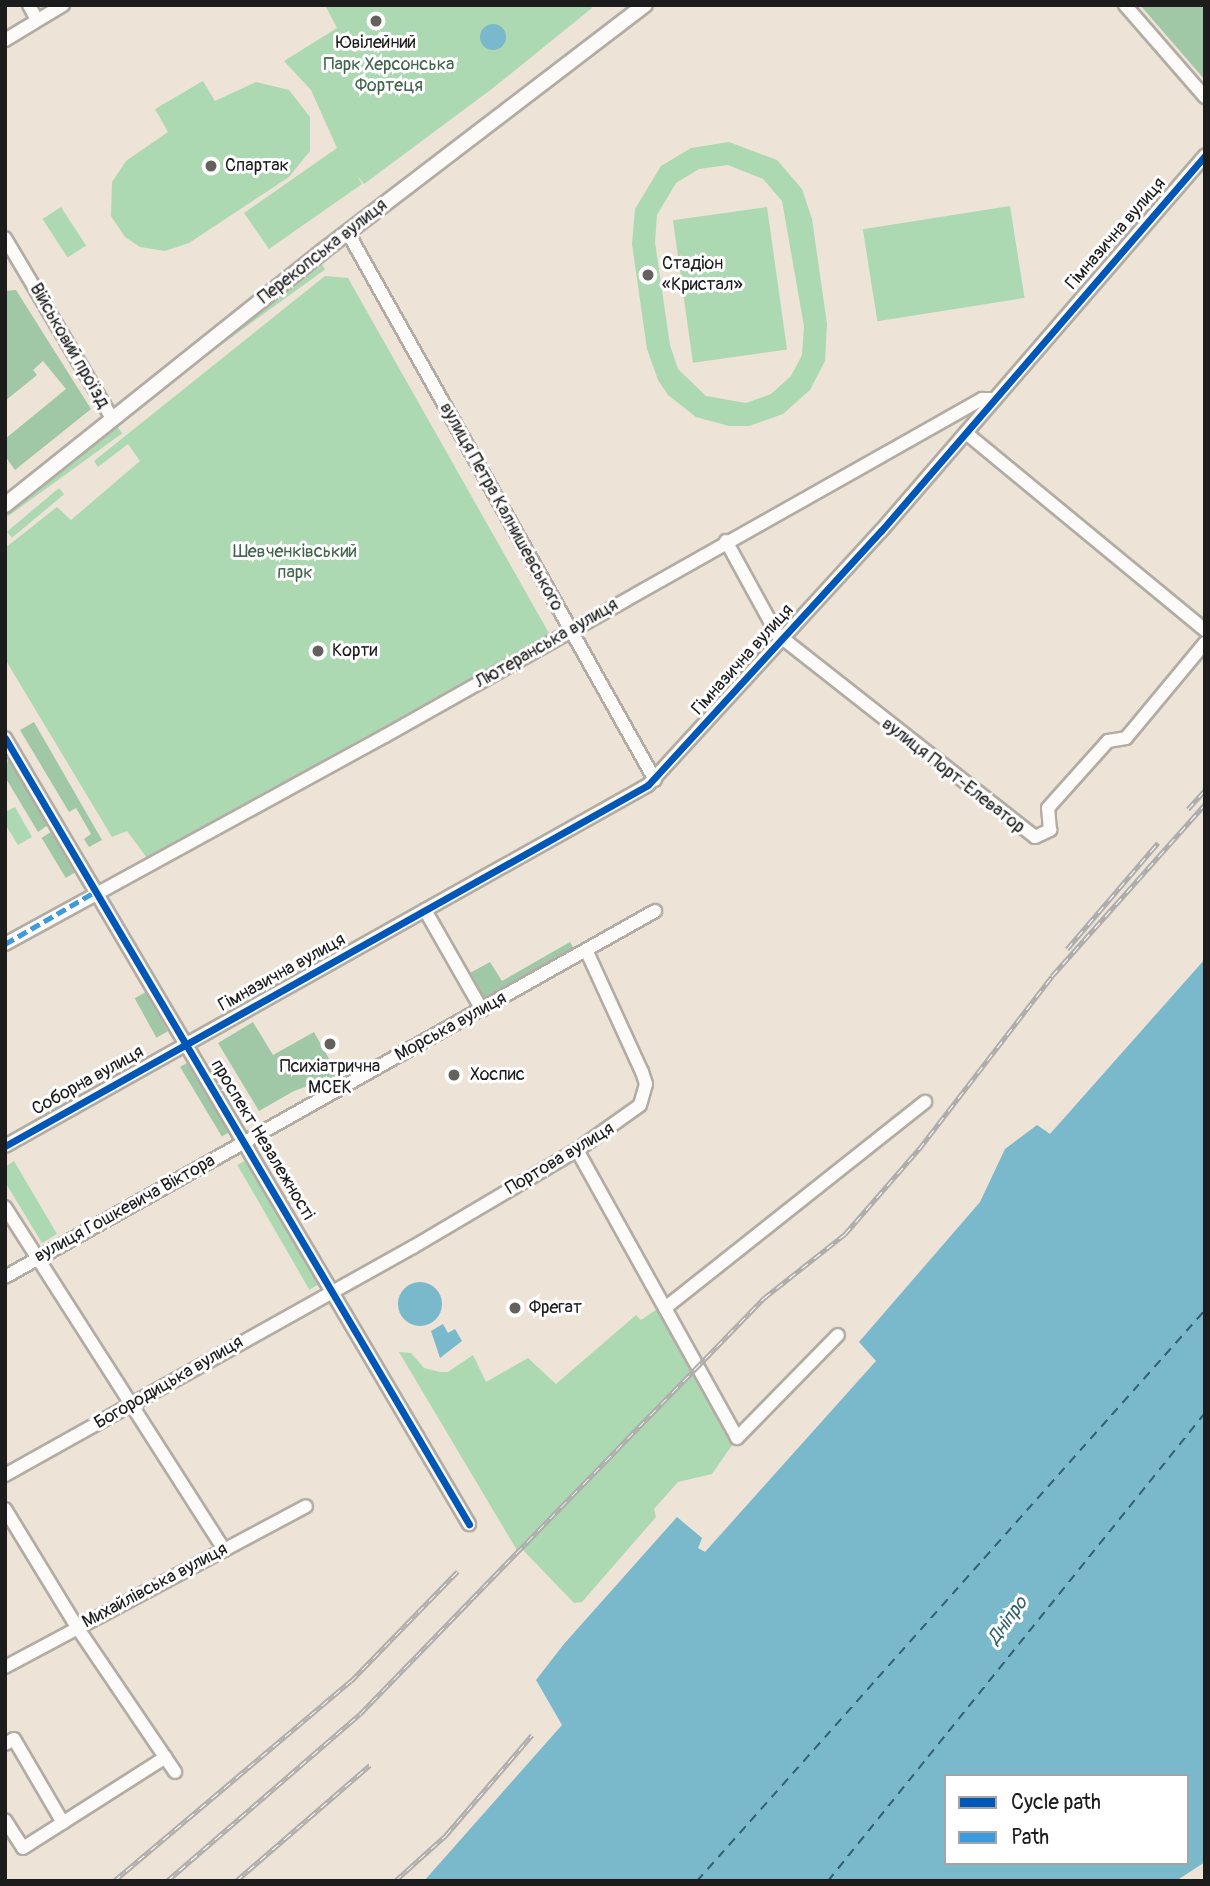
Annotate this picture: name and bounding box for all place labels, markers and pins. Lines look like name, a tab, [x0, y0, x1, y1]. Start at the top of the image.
marker: Ювілейний	[368, 13, 384, 29]
place label: Ювілейний	[336, 32, 416, 54]
place label: Спартак	[225, 155, 289, 177]
marker: Спартак	[203, 158, 219, 174]
place label: Стадіон «Кристал»	[662, 254, 743, 296]
marker: Стадіон «Кристал»	[640, 267, 656, 283]
place label: Корти	[332, 640, 378, 662]
marker: Корти	[310, 643, 326, 659]
marker: Психіатрична МСЕК	[320, 1034, 340, 1054]
place label: Психіатрична МСЕК	[280, 1057, 380, 1100]
place label: Хоспис	[470, 1064, 525, 1086]
marker: Хоспис	[444, 1065, 464, 1085]
place label: Фрегат	[529, 1297, 582, 1319]
marker: Фрегат	[507, 1300, 523, 1316]

